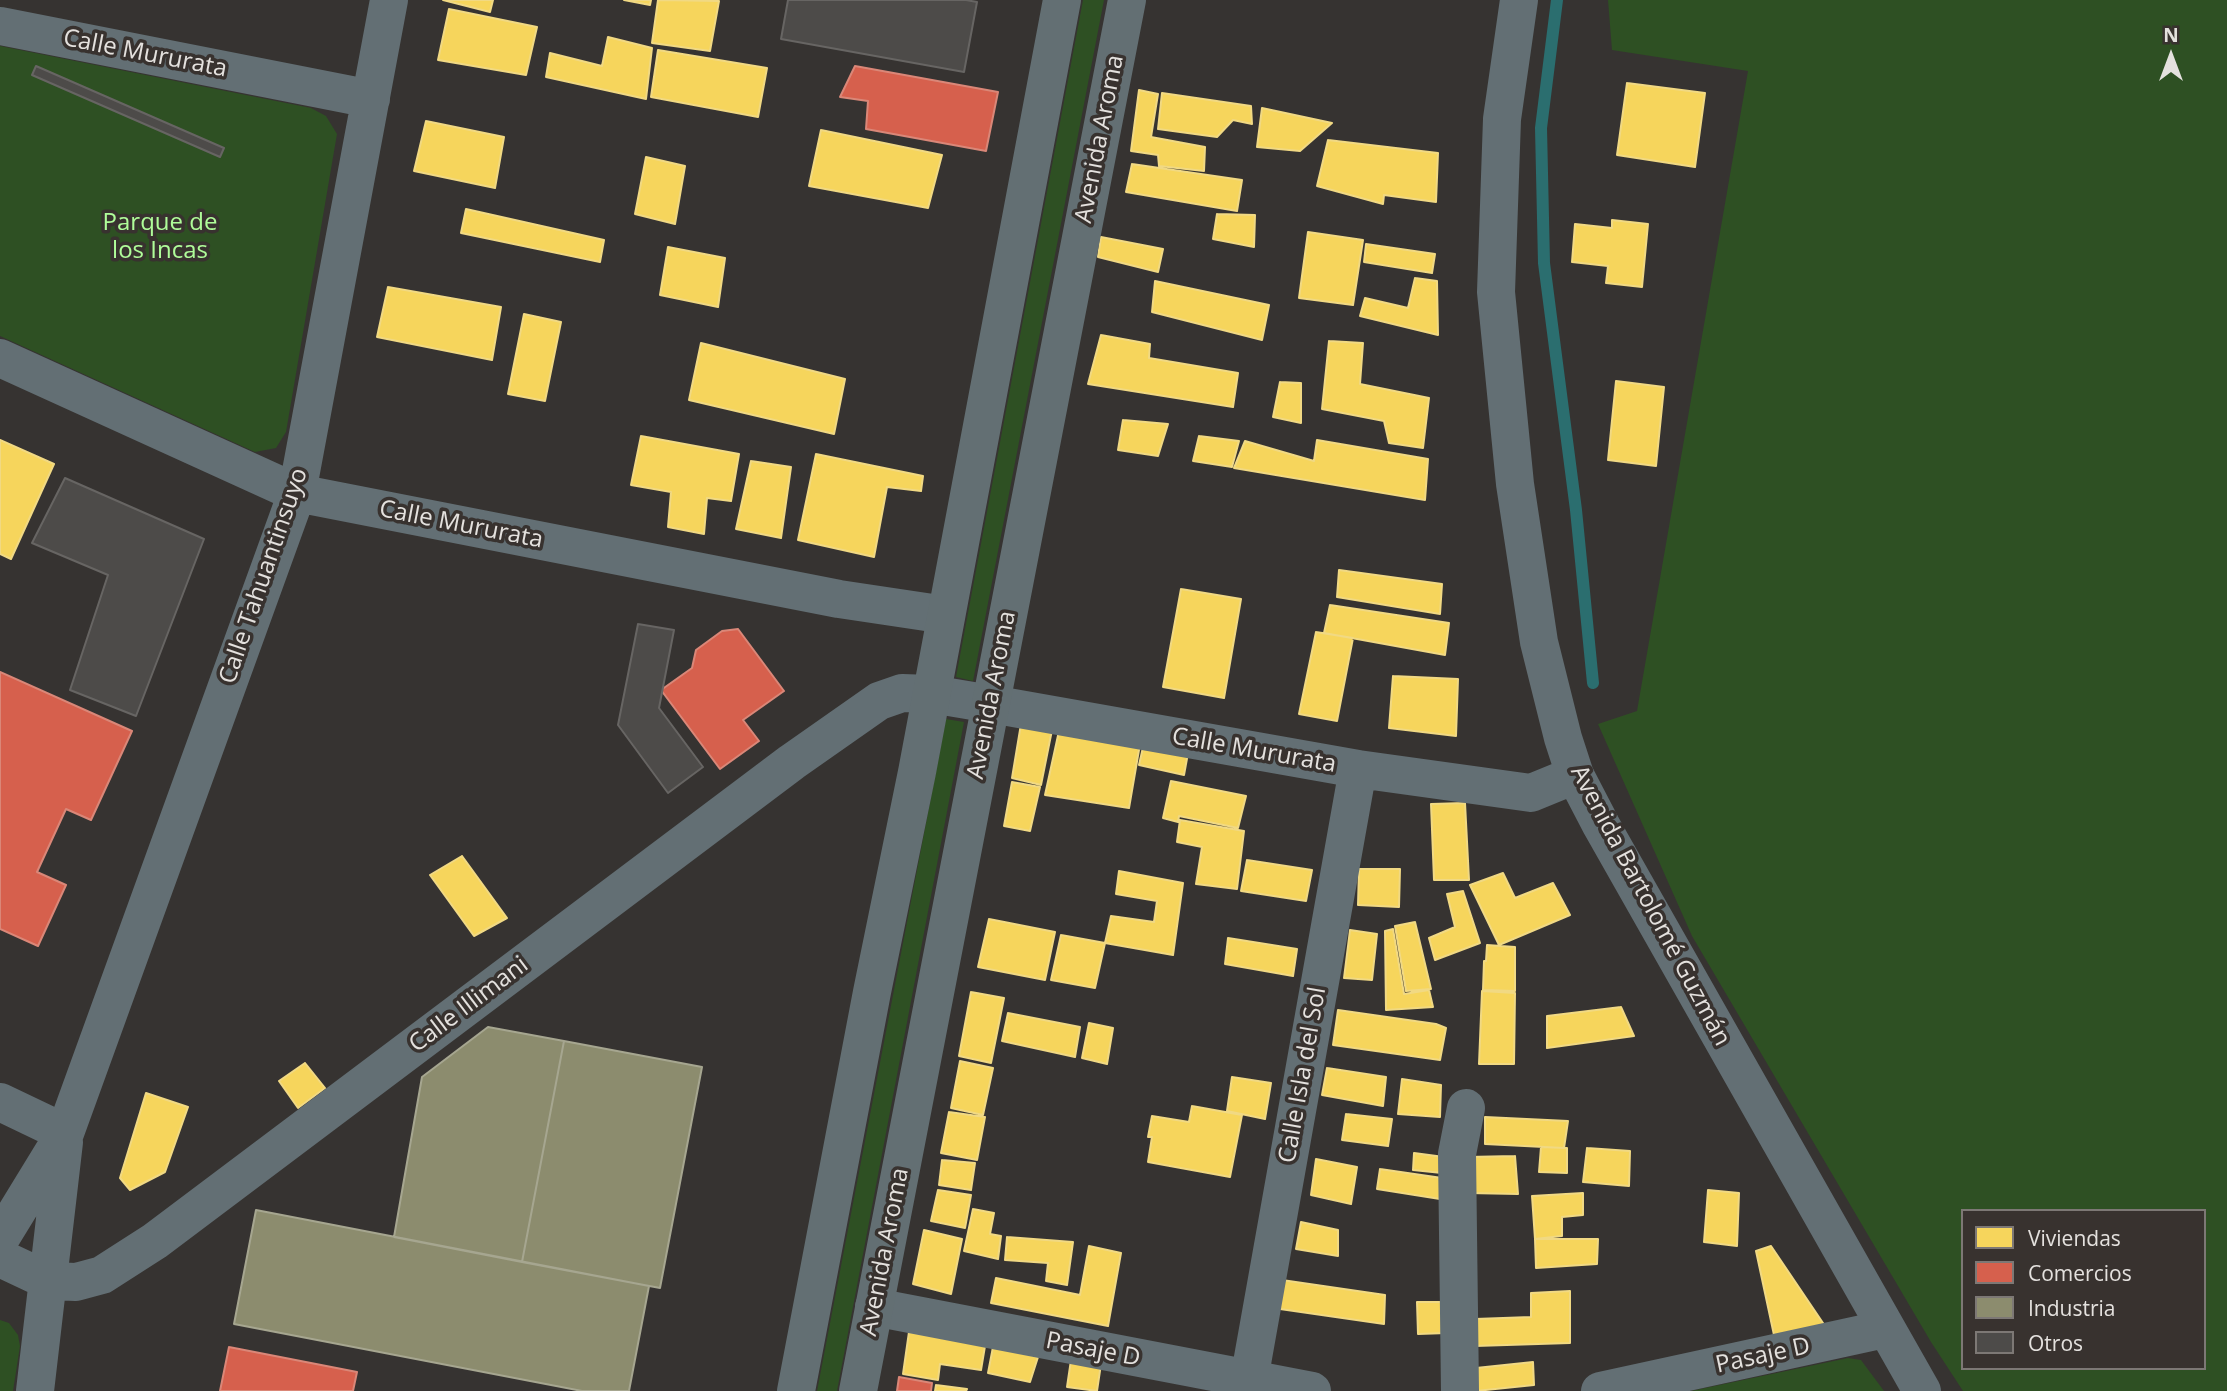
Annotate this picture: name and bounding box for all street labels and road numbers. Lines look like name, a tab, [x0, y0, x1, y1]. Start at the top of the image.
street label: Calle Mururata	[61, 24, 229, 84]
street label: Avenida Aroma	[1070, 52, 1130, 226]
street label: Calle Tahuantinsuyo	[214, 464, 314, 688]
street label: Calle Mururata	[377, 495, 545, 555]
street label: Avenida Aroma	[962, 608, 1022, 782]
street label: Calle Mururata	[1170, 722, 1338, 780]
street label: Avenida Bartolomé Guzmán	[1564, 761, 1736, 1051]
street label: Calle Illimani	[404, 951, 534, 1059]
street label: Calle Isla del Sol	[1273, 985, 1333, 1165]
street label: Avenida Aroma	[855, 1165, 915, 1339]
street label: Pasaje D	[1043, 1327, 1143, 1373]
street label: Pasaje D	[1713, 1332, 1813, 1380]

